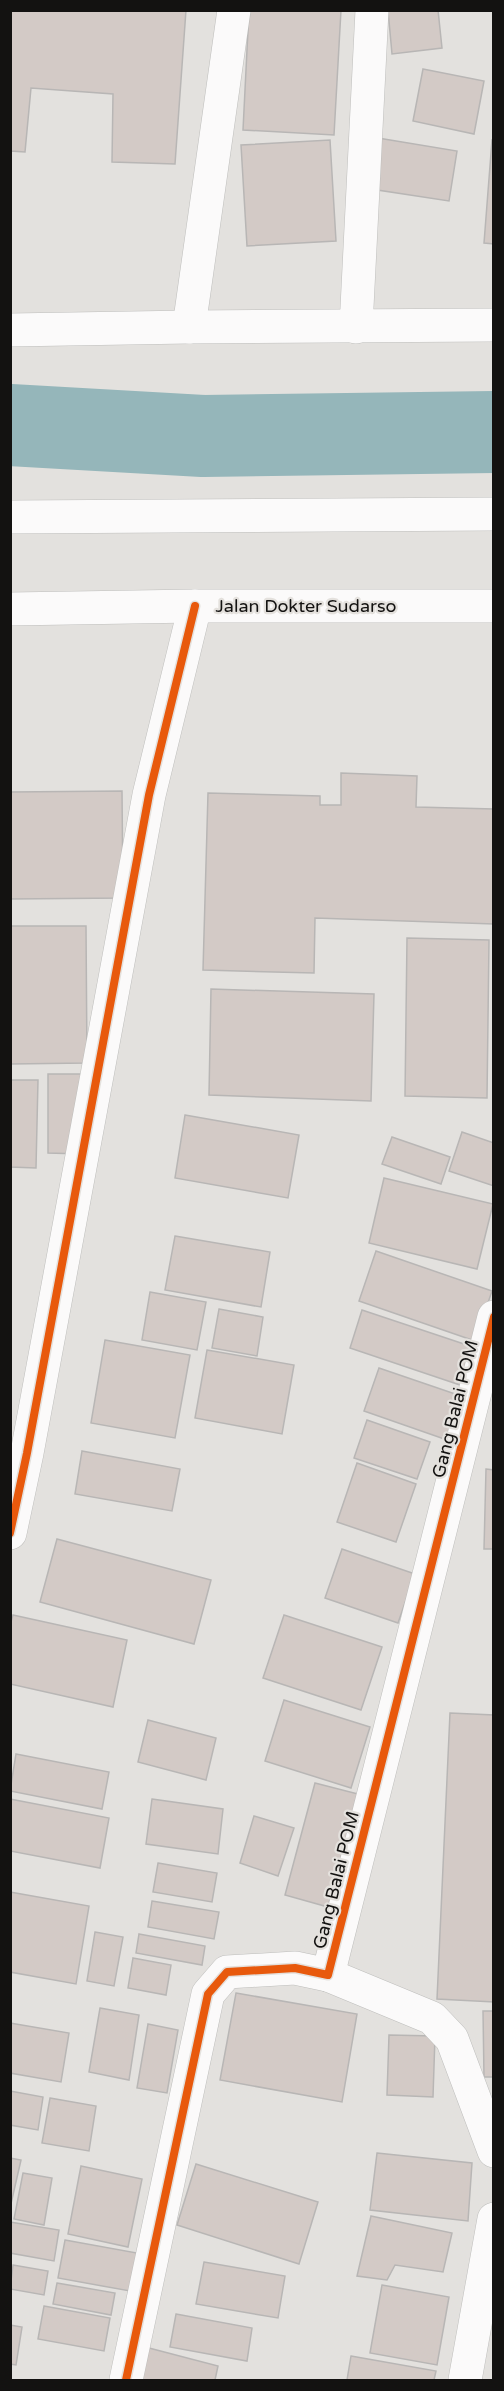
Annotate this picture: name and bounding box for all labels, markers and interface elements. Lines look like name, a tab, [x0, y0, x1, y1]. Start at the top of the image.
street label: Jalan Dokter Sudarso	[215, 595, 397, 617]
street label: Gang Balai POM	[427, 1338, 483, 1480]
street label: Gang Balai POM	[308, 1809, 364, 1951]

